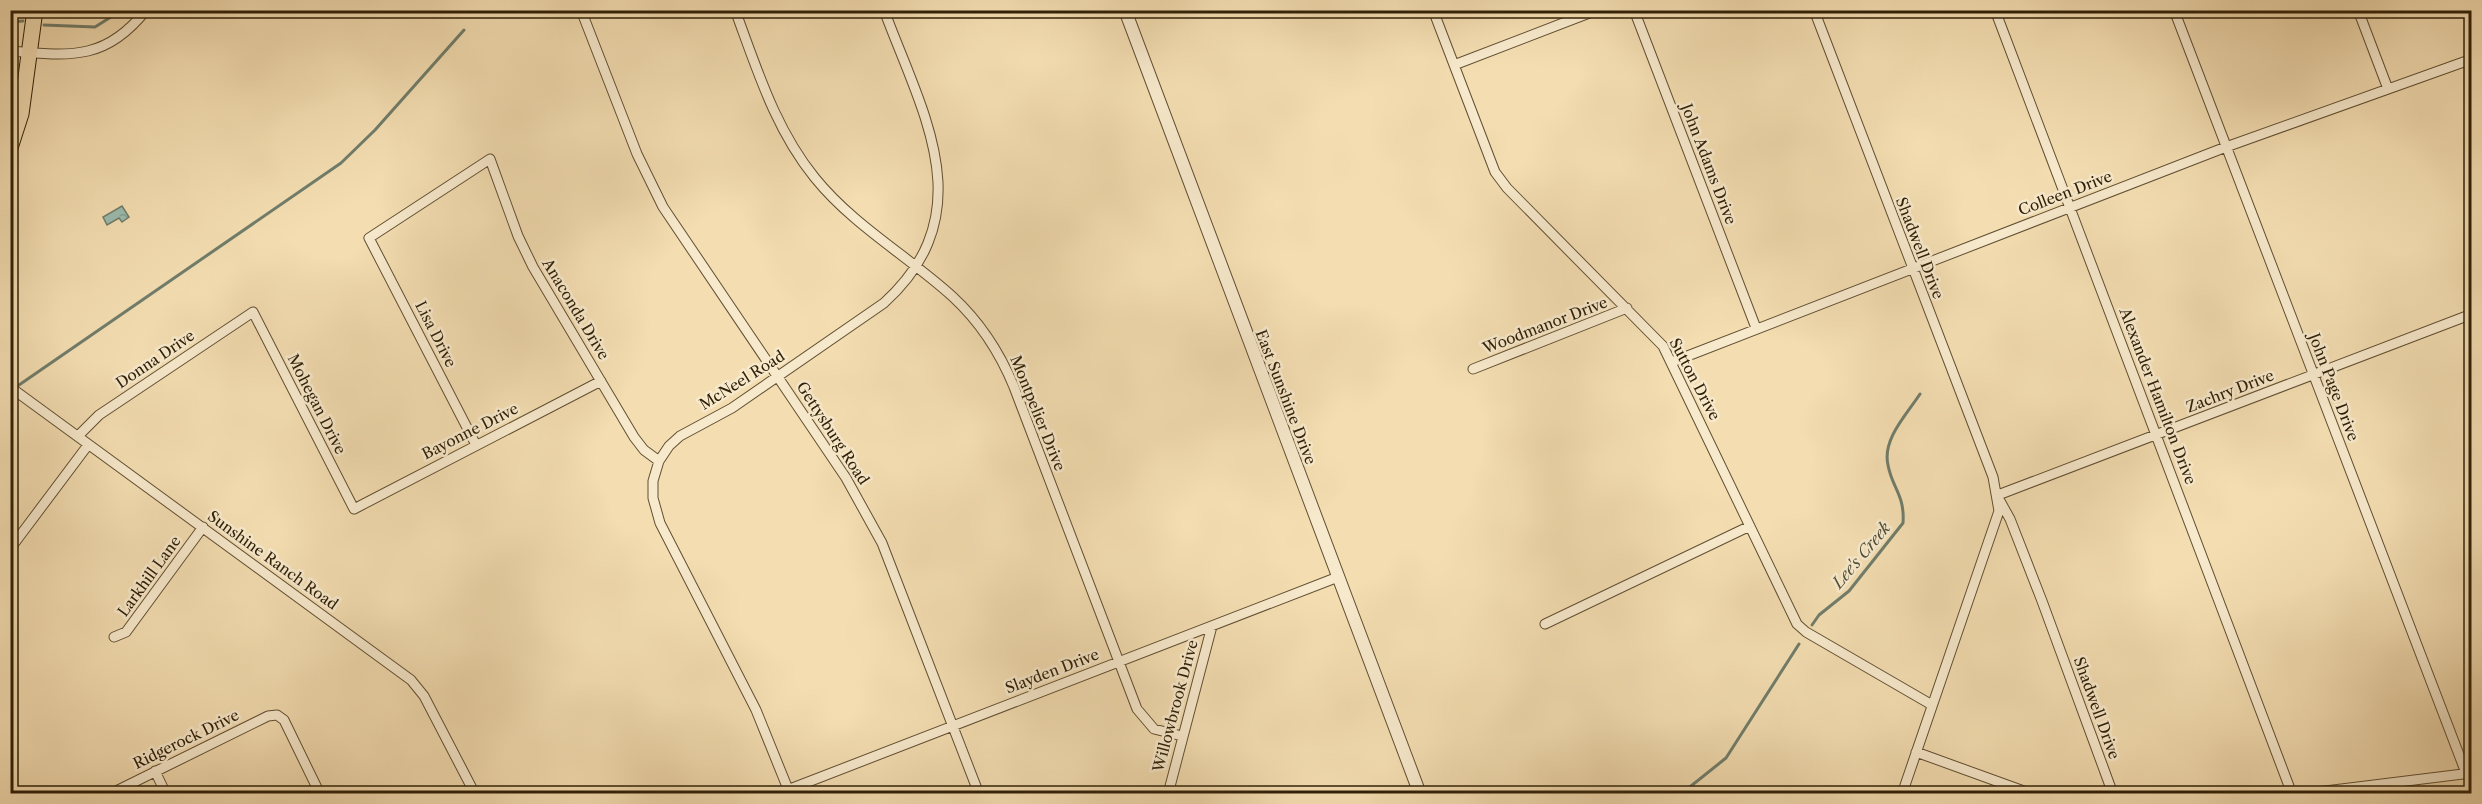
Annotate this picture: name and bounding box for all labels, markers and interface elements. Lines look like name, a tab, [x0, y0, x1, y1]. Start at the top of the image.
street label: John Adams Drive	[1676, 99, 1741, 227]
street label: Colleen Drive	[2015, 166, 2115, 220]
street label: Shadwell Drive	[1892, 194, 1948, 302]
street label: Anaconda Drive	[538, 254, 614, 363]
street label: Woodmanor Drive	[1479, 292, 1610, 358]
street label: Lisa Drive	[411, 298, 461, 370]
street label: Alexander Hamilton Drive	[2115, 304, 2200, 487]
street label: Donna Drive	[112, 326, 198, 392]
street label: East Sunshine Drive	[1252, 327, 1320, 467]
street label: John Page Drive	[2304, 329, 2363, 444]
street label: Sutton Drive	[1665, 335, 1725, 423]
street label: McNeel Road	[696, 346, 788, 414]
street label: Mohegan Drive	[284, 351, 350, 457]
street label: Montpelier Drive	[1006, 353, 1070, 473]
street label: Zachry Drive	[2183, 366, 2277, 416]
street label: Gettysburg Road	[793, 378, 873, 488]
street label: Bayonne Drive	[419, 399, 521, 463]
street label: Sunshine Ranch Road	[204, 506, 342, 614]
water label: Lee's Creek	[1826, 517, 1895, 594]
street label: Larkhill Lane	[113, 532, 185, 620]
street label: Willowbrook Drive	[1148, 638, 1202, 775]
street label: Slayden Drive	[1002, 644, 1102, 698]
street label: Shadwell Drive	[2070, 654, 2124, 762]
street label: Ridgerock Drive	[130, 705, 242, 773]

